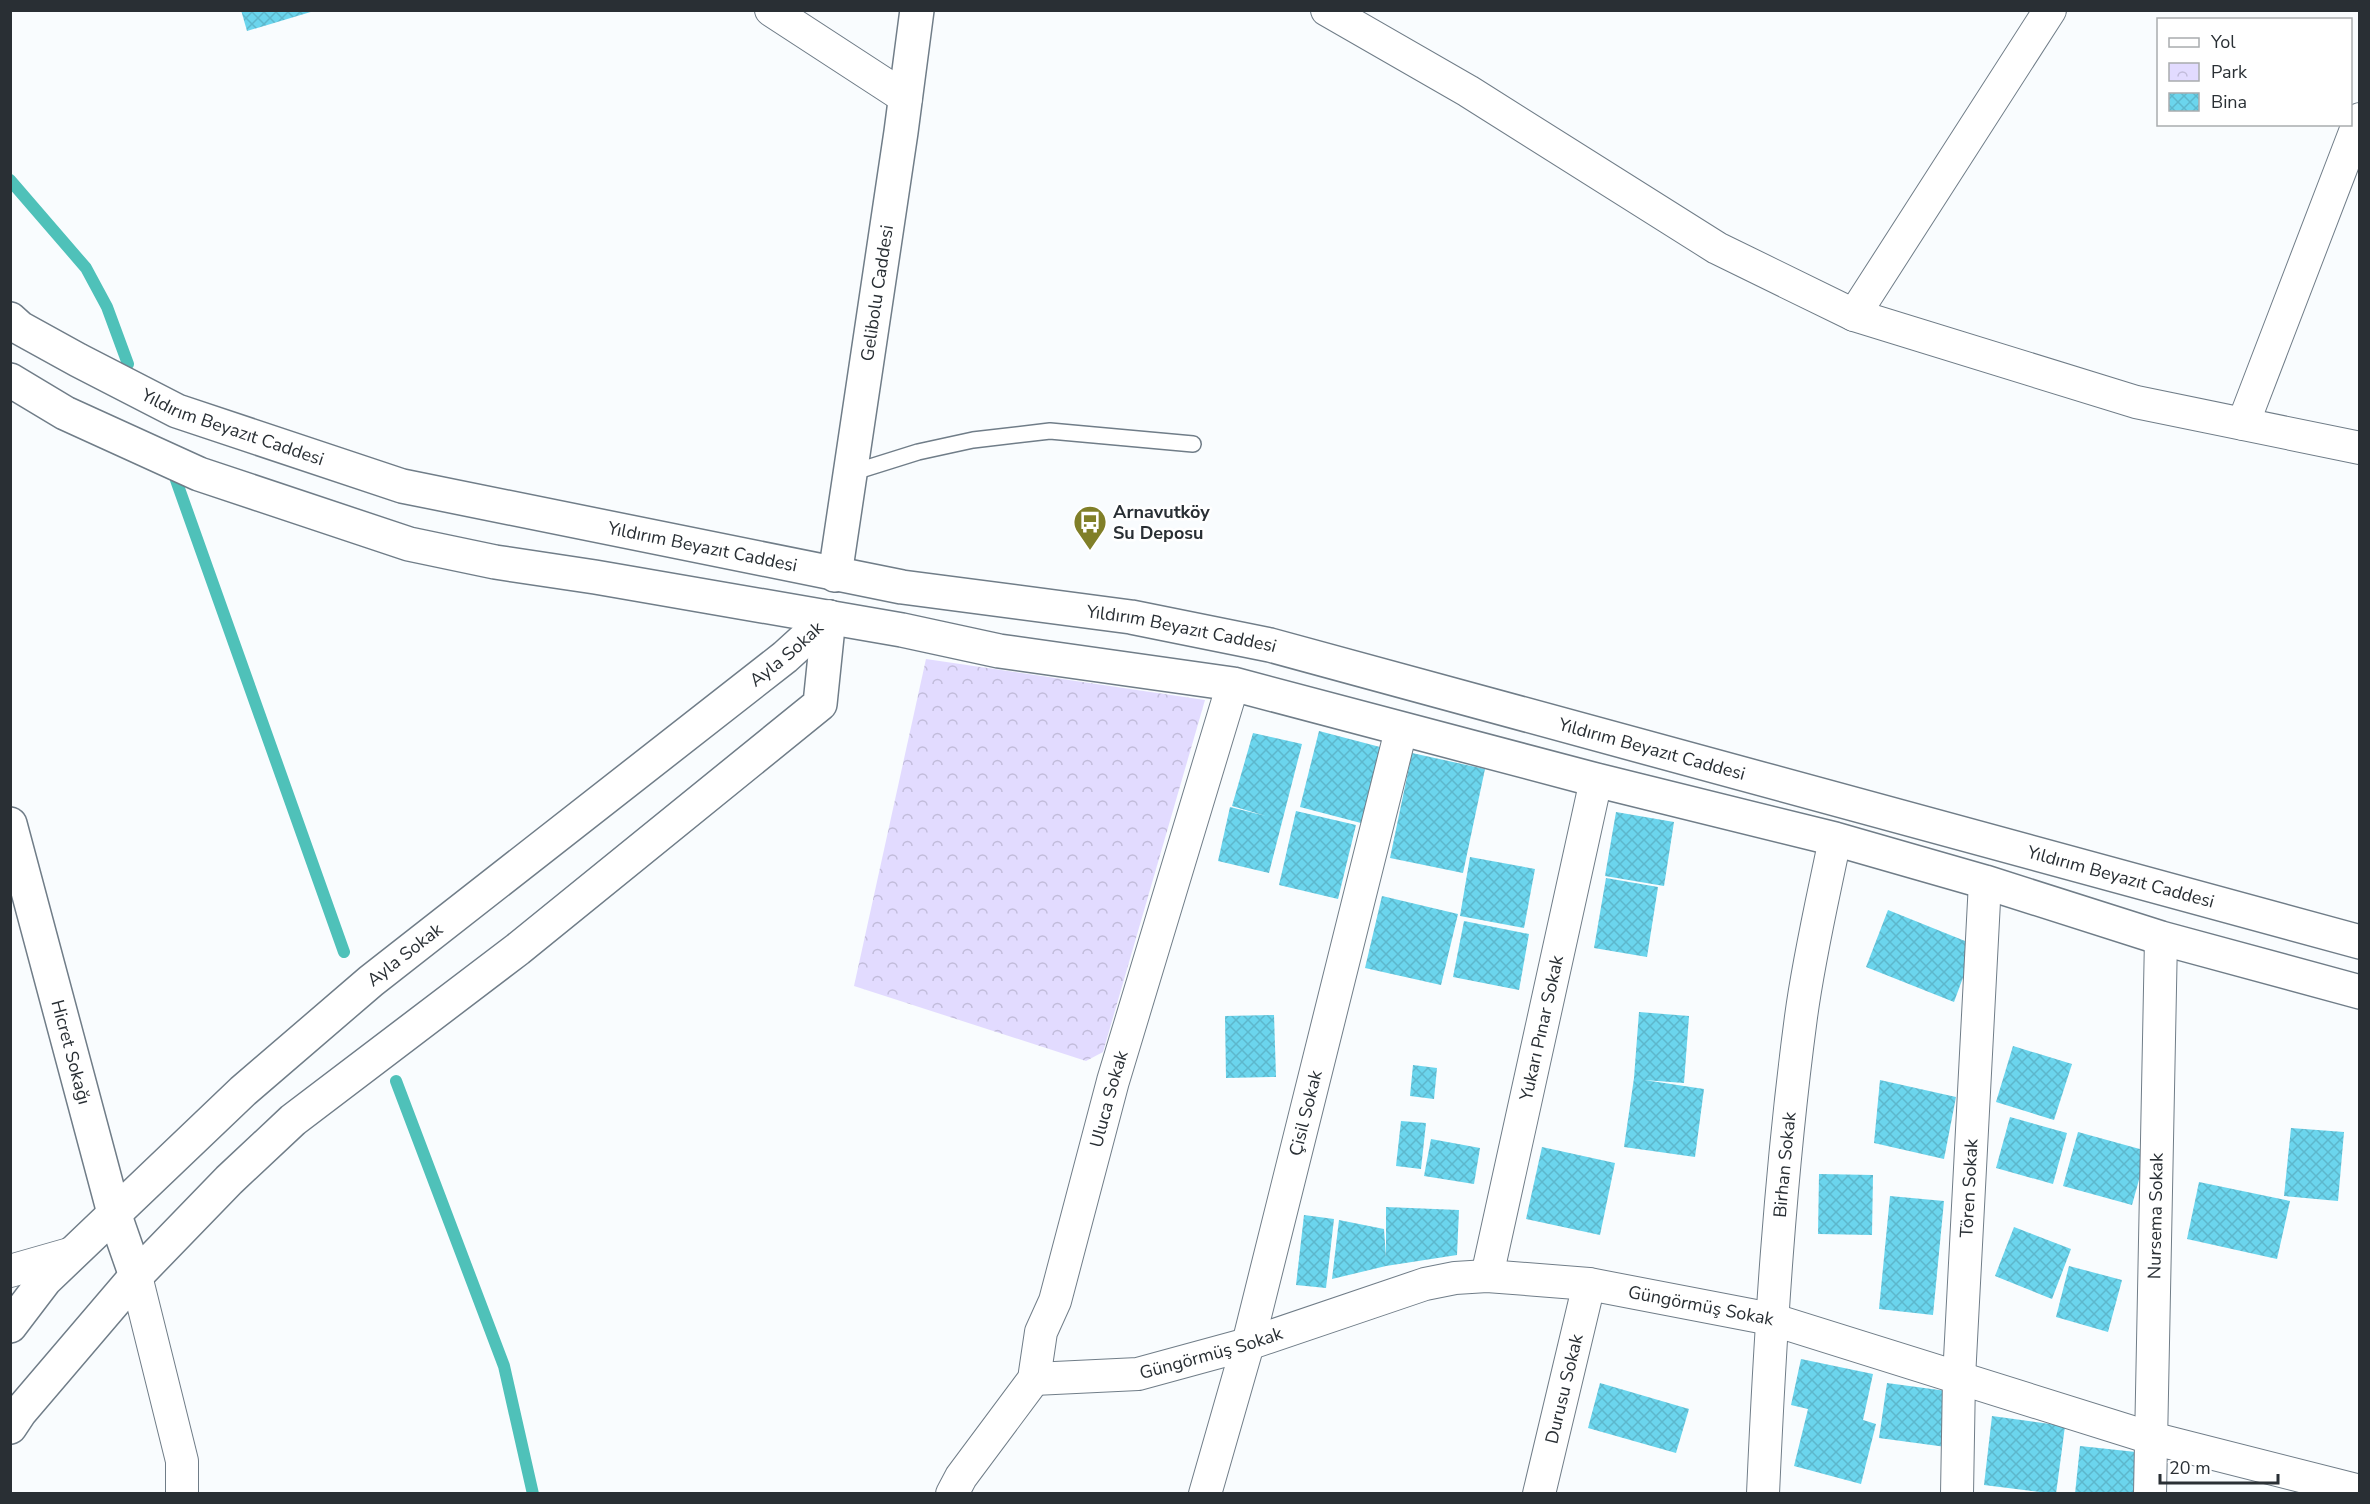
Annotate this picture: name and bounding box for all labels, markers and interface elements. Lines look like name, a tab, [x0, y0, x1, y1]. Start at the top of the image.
legend	[2157, 18, 2352, 126]
text: Yol	[2210, 30, 2236, 54]
text: Park	[2211, 60, 2248, 84]
text: Bina	[2211, 90, 2247, 114]
street label: Gelibolu Caddesi	[855, 223, 899, 363]
street label: Yıldırım Beyazıt Caddesi	[136, 382, 327, 471]
place label: Arnavutköy Su Deposu	[1113, 500, 1210, 545]
bus stop icon: Arnavutköy Su Deposu	[1072, 504, 1108, 551]
street label: Yıldırım Beyazıt Caddesi	[605, 516, 800, 578]
street label: Yıldırım Beyazıt Caddesi	[1084, 599, 1279, 658]
street label: Ayla Sokak	[745, 615, 829, 692]
street label: Yıldırım Beyazıt Caddesi	[1555, 712, 1748, 786]
street label: Yıldırım Beyazıt Caddesi	[2024, 840, 2217, 914]
street label: Ayla Sokak	[362, 917, 448, 992]
street label: Yukarı Pınar Sokak	[1514, 952, 1569, 1104]
street label: Hicret Sokağı	[45, 997, 96, 1107]
street label: Uluca Sokak	[1084, 1047, 1134, 1150]
street label: Çisil Sokak	[1283, 1067, 1328, 1159]
street label: Birhan Sokak	[1768, 1110, 1802, 1219]
street label: Tören Sokak	[1954, 1137, 1984, 1238]
street label: Nursema Sokak	[2142, 1152, 2169, 1279]
street label: Güngörmüş Sokak	[1626, 1280, 1777, 1331]
street label: Güngörmüş Sokak	[1137, 1321, 1287, 1385]
street label: Durusu Sokak	[1539, 1331, 1589, 1446]
scale bar	[2160, 1447, 2278, 1485]
text: 20 m	[2169, 1456, 2211, 1480]

